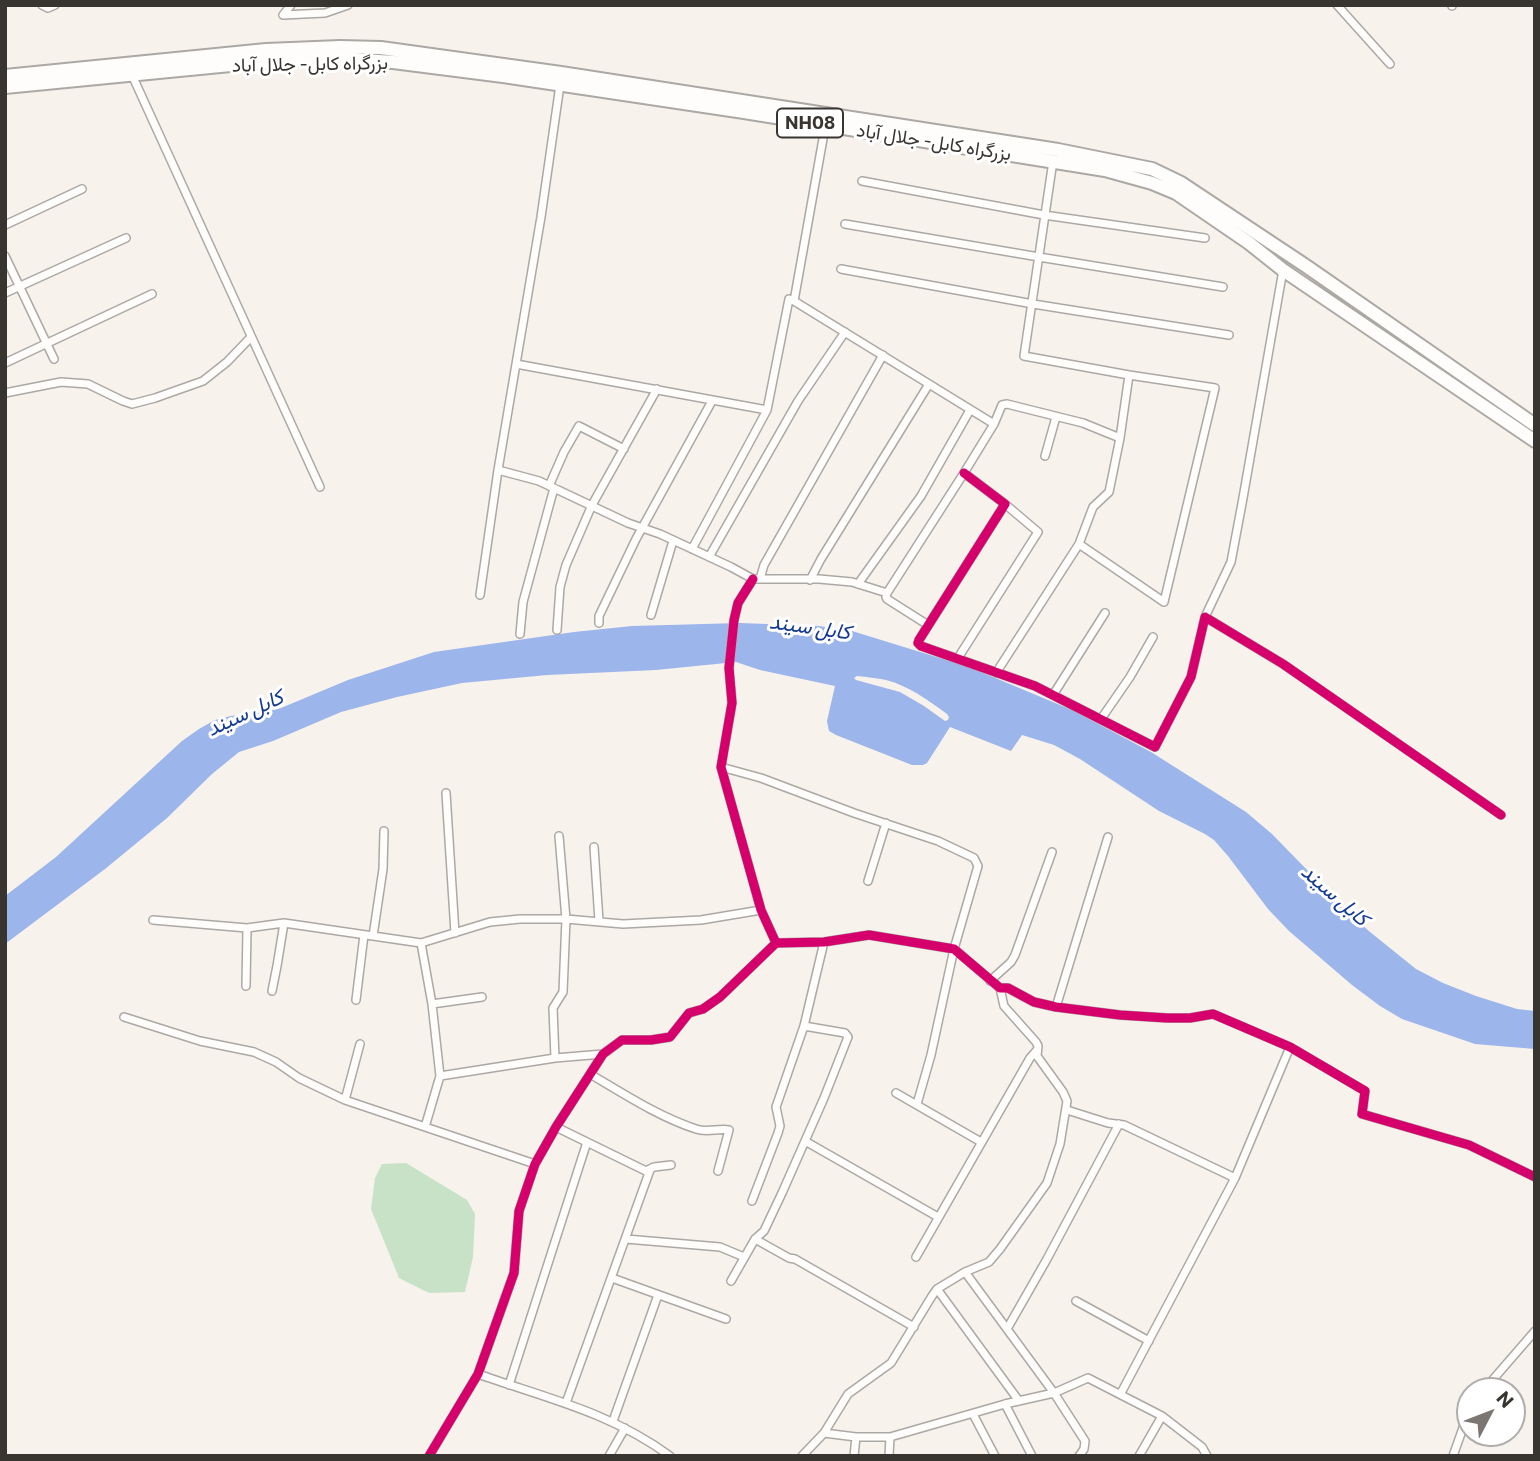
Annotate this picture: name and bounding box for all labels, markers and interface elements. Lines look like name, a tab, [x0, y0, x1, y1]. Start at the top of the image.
street label: بزرگراه کابل- جلال آباد	[232, 51, 388, 77]
road number: NH08	[777, 109, 843, 138]
street label: بزرگراه کابل- جلال آباد	[855, 119, 1013, 165]
water label: کابل سيند	[768, 609, 852, 645]
water label: کابل سيند	[203, 684, 287, 742]
water label: کابل سيند	[1296, 859, 1374, 931]
north arrow	[1456, 1377, 1526, 1447]
text: N	[1492, 1386, 1519, 1412]

